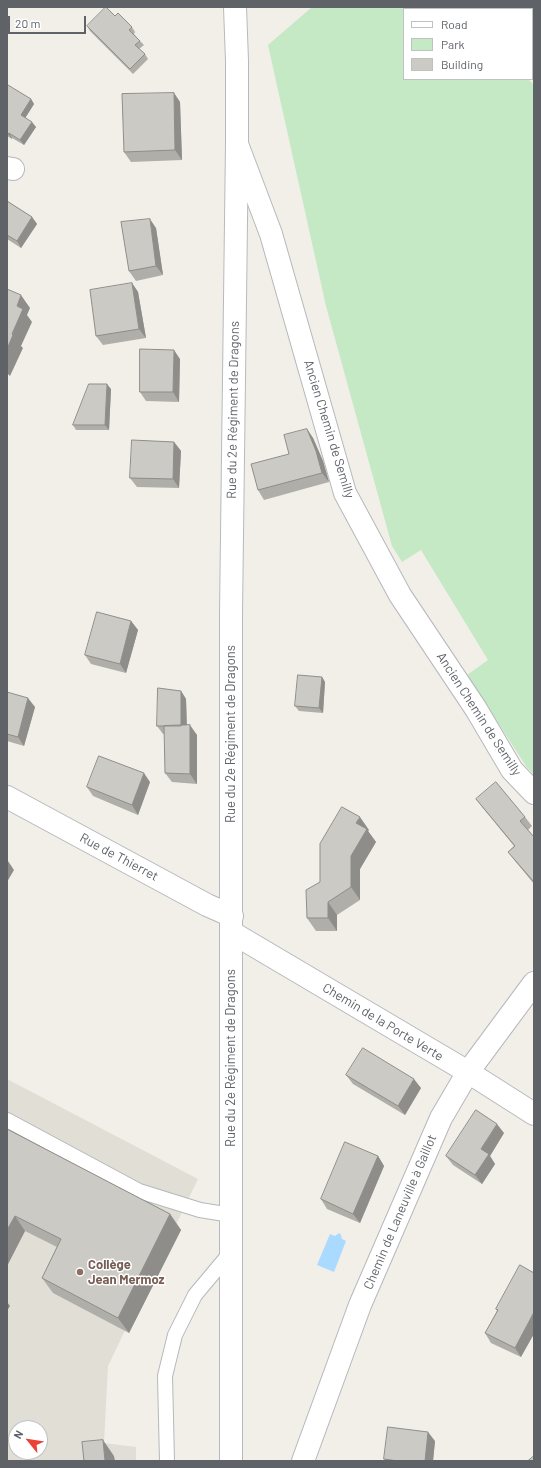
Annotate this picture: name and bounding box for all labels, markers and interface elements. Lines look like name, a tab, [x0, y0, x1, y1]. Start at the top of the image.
scale bar	[10, 8, 88, 34]
legend	[403, 8, 533, 80]
text: 20 m	[15, 16, 41, 30]
text: Road	[441, 17, 468, 31]
text: Park	[441, 37, 465, 51]
text: Building	[441, 57, 483, 71]
street label: Rue du 2e Régiment de Dragons	[224, 321, 242, 499]
street label: Ancien Chemin de Semilly	[300, 358, 358, 500]
street label: Rue du 2e Régiment de Dragons	[223, 645, 239, 823]
street label: Ancien Chemin de Semilly	[433, 649, 525, 779]
street label: Rue de Thierret	[77, 830, 161, 884]
street label: Rue du 2e Régiment de Dragons	[223, 969, 239, 1147]
street label: Chemin de la Porte Verte	[320, 980, 446, 1064]
street label: Chemin de Laneuville à Gaillot	[360, 1132, 440, 1292]
place label: Collège Jean Mermoz	[88, 1257, 165, 1288]
marker: Collège Jean Mermoz	[75, 1267, 85, 1277]
north arrow	[8, 1420, 48, 1460]
text: N	[11, 1428, 25, 1441]

